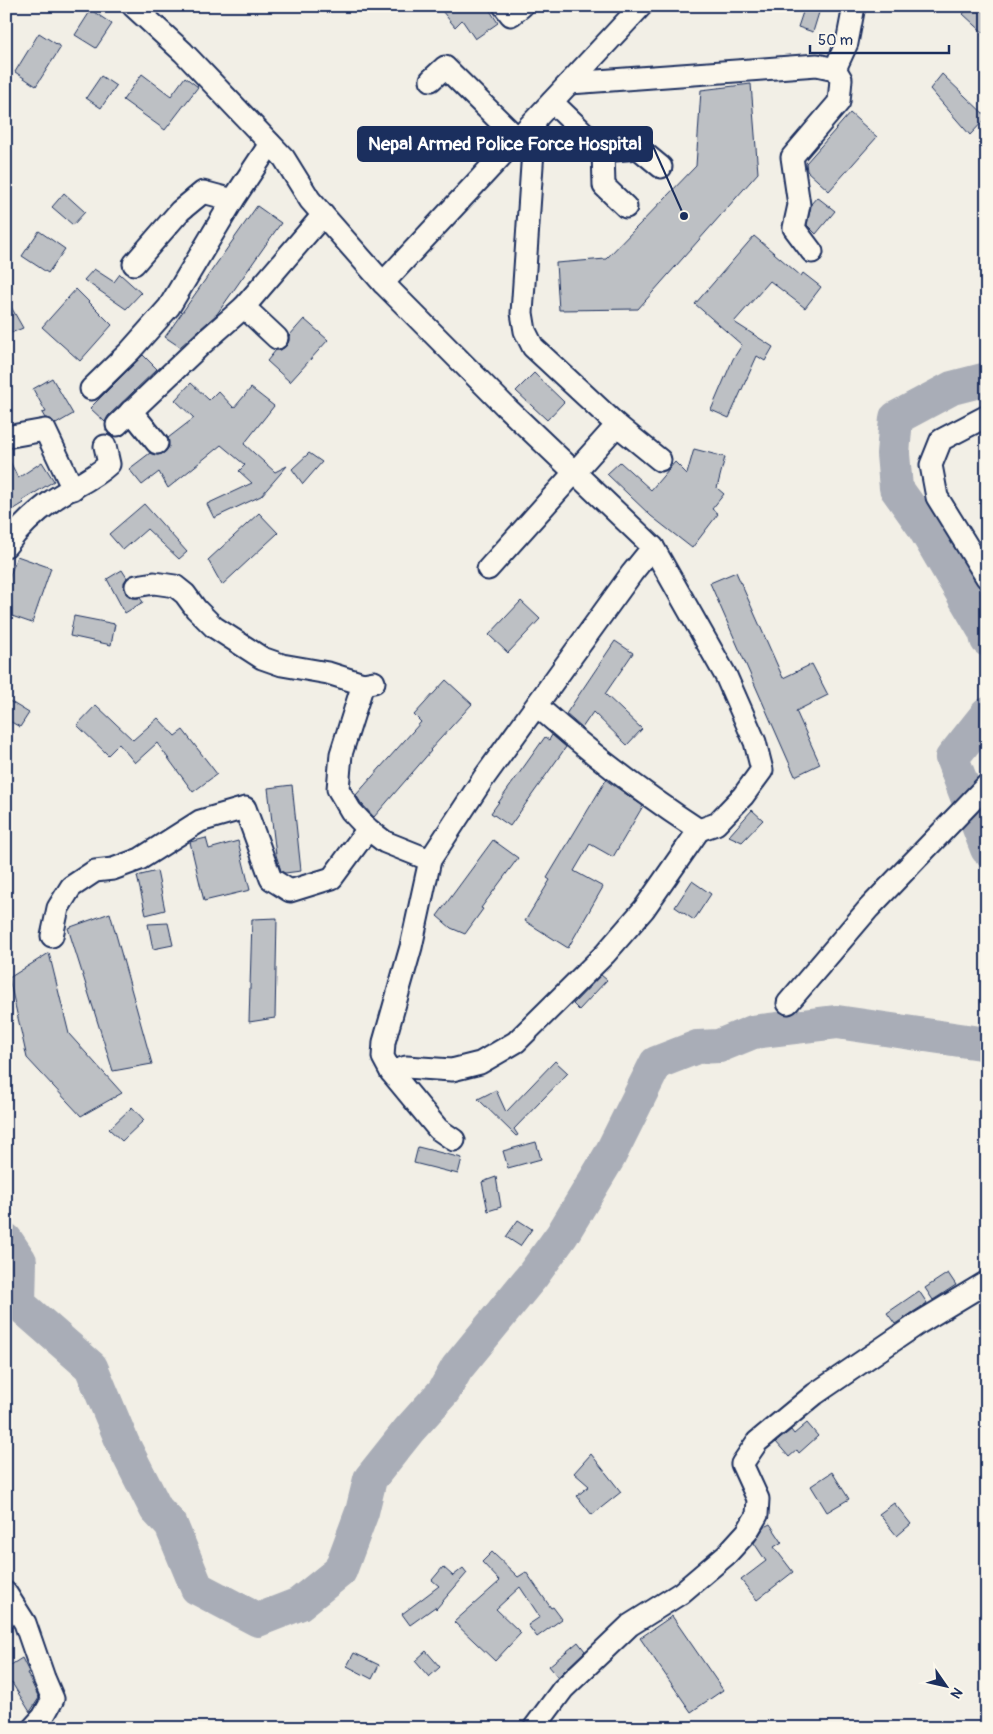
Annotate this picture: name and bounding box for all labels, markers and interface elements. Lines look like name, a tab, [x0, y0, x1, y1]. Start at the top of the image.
scale bar	[810, 22, 949, 54]
text: 50 m	[818, 31, 853, 50]
callout: Nepal Armed Police Force Hospital	[358, 127, 652, 161]
text: Nepal Armed Police Force Hospital	[368, 132, 642, 156]
north arrow	[920, 1662, 970, 1712]
text: N	[947, 1684, 966, 1702]

